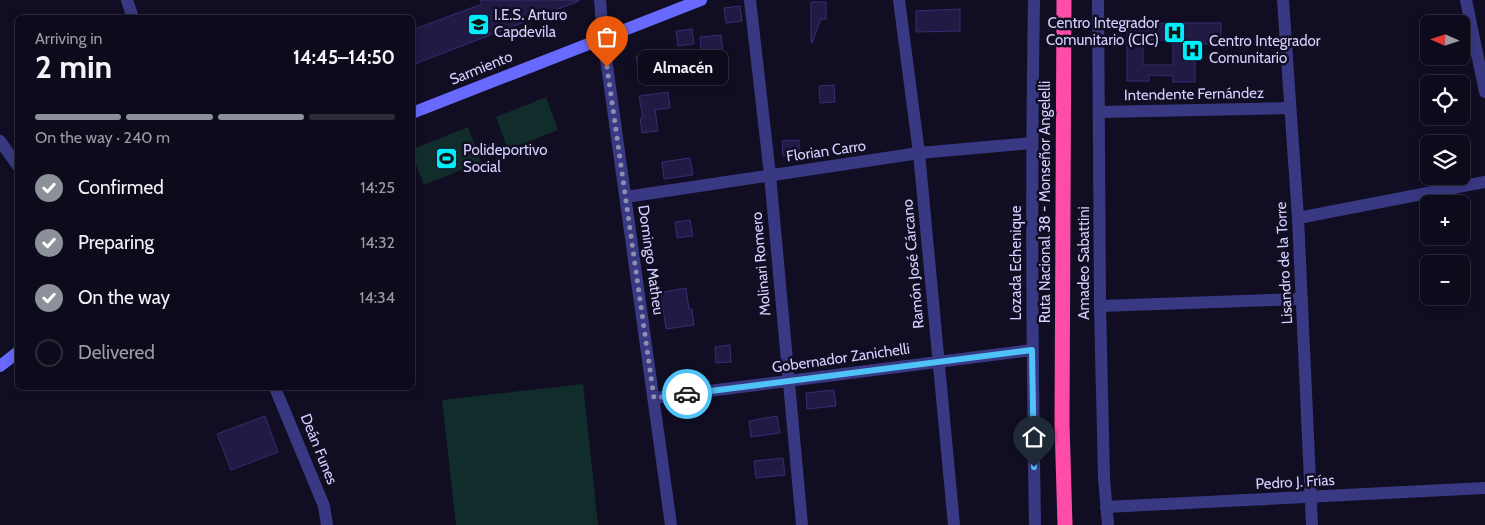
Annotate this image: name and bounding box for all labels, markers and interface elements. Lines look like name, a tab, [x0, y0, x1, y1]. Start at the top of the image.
place label: I.E.S. Arturo Capdevila	[494, 6, 567, 41]
school or university icon: I.E.S. Arturo Capdevila	[466, 12, 490, 36]
place label: Centro Integrador Comunitario (CIC)	[1046, 14, 1159, 49]
north arrow	[1420, 15, 1470, 65]
map controls	[1420, 15, 1470, 305]
pin	[586, 16, 628, 67]
hospital icon: Centro Integrador Comunitario (CIC)	[1163, 20, 1187, 44]
icon: bag	[593, 23, 621, 51]
text: Arriving in	[35, 29, 102, 48]
place label: Centro Integrador Comunitario	[1209, 32, 1321, 67]
hospital icon: Centro Integrador Comunitario	[1181, 38, 1205, 62]
text: 14:45–14:50	[293, 46, 395, 69]
text: 2 min	[35, 47, 112, 86]
street label: Sarmiento	[447, 47, 515, 89]
callout: Almacén	[637, 50, 727, 84]
text: Almacén	[653, 58, 713, 77]
button: locate	[1420, 75, 1470, 125]
street label: Ruta Nacional 38 - Monseñor Angelelli	[1036, 81, 1054, 323]
street label: Intendente Fernández	[1124, 84, 1264, 104]
text: On the way · 240 m	[35, 128, 170, 147]
button: layers	[1420, 135, 1470, 185]
street label: Florian Carro	[785, 136, 867, 166]
place label: Polideportivo Social	[463, 141, 547, 176]
sports icon: Polideportivo Social	[435, 147, 459, 171]
icon: check	[35, 174, 63, 202]
text: Confirmed	[78, 176, 164, 199]
text: 14:25	[360, 178, 395, 197]
button: +	[1420, 195, 1470, 245]
street label: Ramón José Cárcano	[898, 198, 928, 330]
street label: Lisandro de la Torre	[1272, 201, 1296, 325]
street label: Domingo Matheu	[634, 204, 668, 316]
street label: Lozada Echenique	[1007, 205, 1025, 320]
street label: Amadeo Sabattini	[1075, 206, 1093, 320]
street label: Molinari Romero	[747, 211, 775, 317]
icon: check	[35, 229, 63, 257]
text: Preparing	[78, 231, 154, 254]
text: 14:32	[360, 233, 395, 252]
button: −	[1420, 255, 1470, 305]
icon: check	[35, 284, 63, 312]
text: On the way	[78, 286, 170, 309]
text: 14:34	[359, 288, 395, 307]
street label: Gobernador Zanichelli	[771, 339, 911, 377]
text: Delivered	[78, 341, 155, 364]
courier	[662, 369, 712, 419]
icon: car	[673, 380, 701, 408]
street label: Deán Funes	[297, 411, 341, 487]
pin	[1013, 416, 1055, 467]
icon: home	[1020, 423, 1048, 451]
street label: Pedro J. Frías	[1255, 471, 1335, 493]

